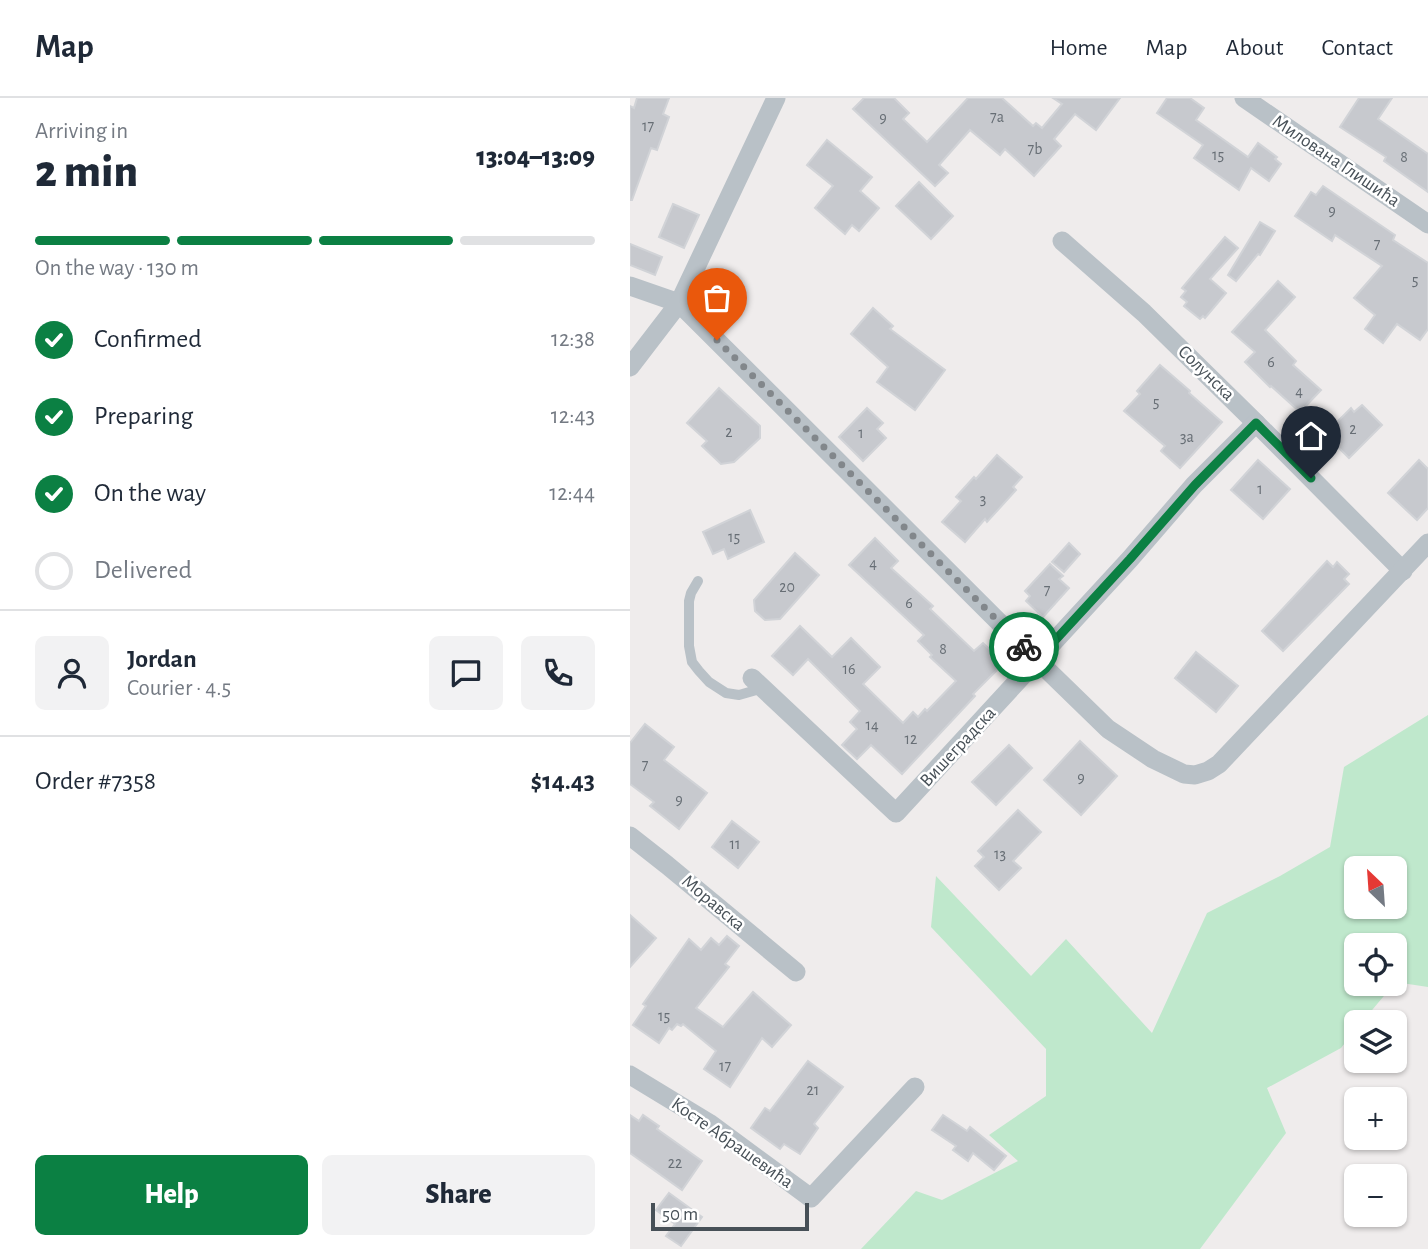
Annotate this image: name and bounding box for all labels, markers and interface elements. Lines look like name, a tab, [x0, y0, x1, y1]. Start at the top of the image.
text: Map	[35, 31, 94, 64]
text: Home	[1050, 36, 1108, 60]
text: Map	[1146, 36, 1188, 60]
text: About	[1226, 36, 1283, 60]
text: Contact	[1321, 36, 1393, 60]
house number: 7a	[990, 109, 1004, 125]
house number: 9	[879, 110, 887, 126]
street label: Милована Глишића	[1269, 111, 1403, 211]
house number: 17	[642, 118, 654, 134]
text: Arriving in	[35, 120, 128, 143]
house number: 7b	[1028, 141, 1042, 157]
text: 13:04–13:09	[476, 144, 595, 170]
house number: 15	[1212, 147, 1224, 163]
text: 2 min	[35, 149, 138, 195]
house number: 8	[1400, 149, 1408, 165]
house number: 9	[1328, 203, 1336, 219]
house number: 7	[1374, 236, 1381, 252]
text: On the way · 130 m	[35, 257, 199, 280]
pin	[687, 268, 747, 340]
house number: 5	[1412, 272, 1418, 288]
icon: bag	[698, 279, 736, 317]
icon: check	[35, 321, 73, 359]
text: Confirmed	[94, 326, 202, 352]
text: 12:38	[551, 328, 595, 351]
street label: Солунска	[1174, 342, 1238, 405]
house number: 6	[1267, 354, 1275, 370]
house number: 4	[1295, 383, 1303, 399]
house number: 5	[1153, 394, 1159, 410]
icon: check	[35, 398, 73, 436]
text: Preparing	[94, 403, 193, 429]
text: 12:43	[551, 405, 595, 428]
pin	[1281, 406, 1341, 478]
icon: home	[1292, 417, 1330, 455]
house number: 2	[1349, 421, 1357, 437]
house number: 2	[725, 424, 733, 440]
house number: 1	[858, 425, 864, 441]
house number: 3a	[1180, 429, 1194, 445]
icon: check	[35, 475, 73, 513]
text: On the way	[94, 480, 206, 506]
house number: 1	[1257, 481, 1263, 497]
text: 12:44	[549, 482, 595, 505]
house number: 3	[980, 491, 986, 507]
house number: 15	[728, 529, 740, 545]
house number: 4	[869, 555, 877, 571]
text: Delivered	[94, 557, 192, 583]
house number: 20	[779, 579, 795, 595]
house number: 7	[1044, 582, 1051, 598]
house number: 6	[905, 595, 913, 611]
courier	[989, 612, 1059, 682]
icon: bike	[1005, 628, 1043, 666]
button: person	[35, 636, 109, 710]
button: chat	[429, 636, 503, 710]
button: phone	[521, 636, 595, 710]
house number: 8	[939, 641, 947, 657]
text: Jordan	[127, 646, 197, 672]
house number: 16	[842, 661, 856, 677]
text: Courier · 4.5	[127, 677, 231, 700]
street label: Вишеградска	[916, 703, 1000, 791]
house number: 14	[865, 717, 879, 733]
house number: 12	[905, 731, 917, 747]
house number: 7	[642, 757, 649, 773]
text: Order #7358	[35, 768, 156, 794]
text: $14.43	[531, 768, 595, 794]
house number: 9	[1077, 770, 1085, 786]
house number: 9	[675, 792, 683, 808]
house number: 11	[729, 836, 741, 852]
house number: 13	[994, 846, 1006, 862]
north arrow	[1344, 856, 1407, 919]
map controls	[1344, 856, 1407, 1227]
street label: Моравска	[678, 871, 748, 935]
button: locate	[1344, 933, 1407, 996]
house number: 15	[658, 1008, 670, 1024]
button: layers	[1344, 1010, 1407, 1073]
house number: 17	[719, 1058, 731, 1074]
house number: 21	[807, 1082, 819, 1098]
button: +	[1344, 1087, 1407, 1150]
street label: Косте Абрашевића	[668, 1094, 797, 1192]
button: Help	[35, 1155, 308, 1235]
button: Share	[322, 1155, 595, 1235]
house number: 22	[668, 1155, 682, 1171]
button: −	[1344, 1164, 1407, 1227]
scale bar	[651, 1200, 808, 1232]
text: 50 m	[662, 1205, 698, 1224]

